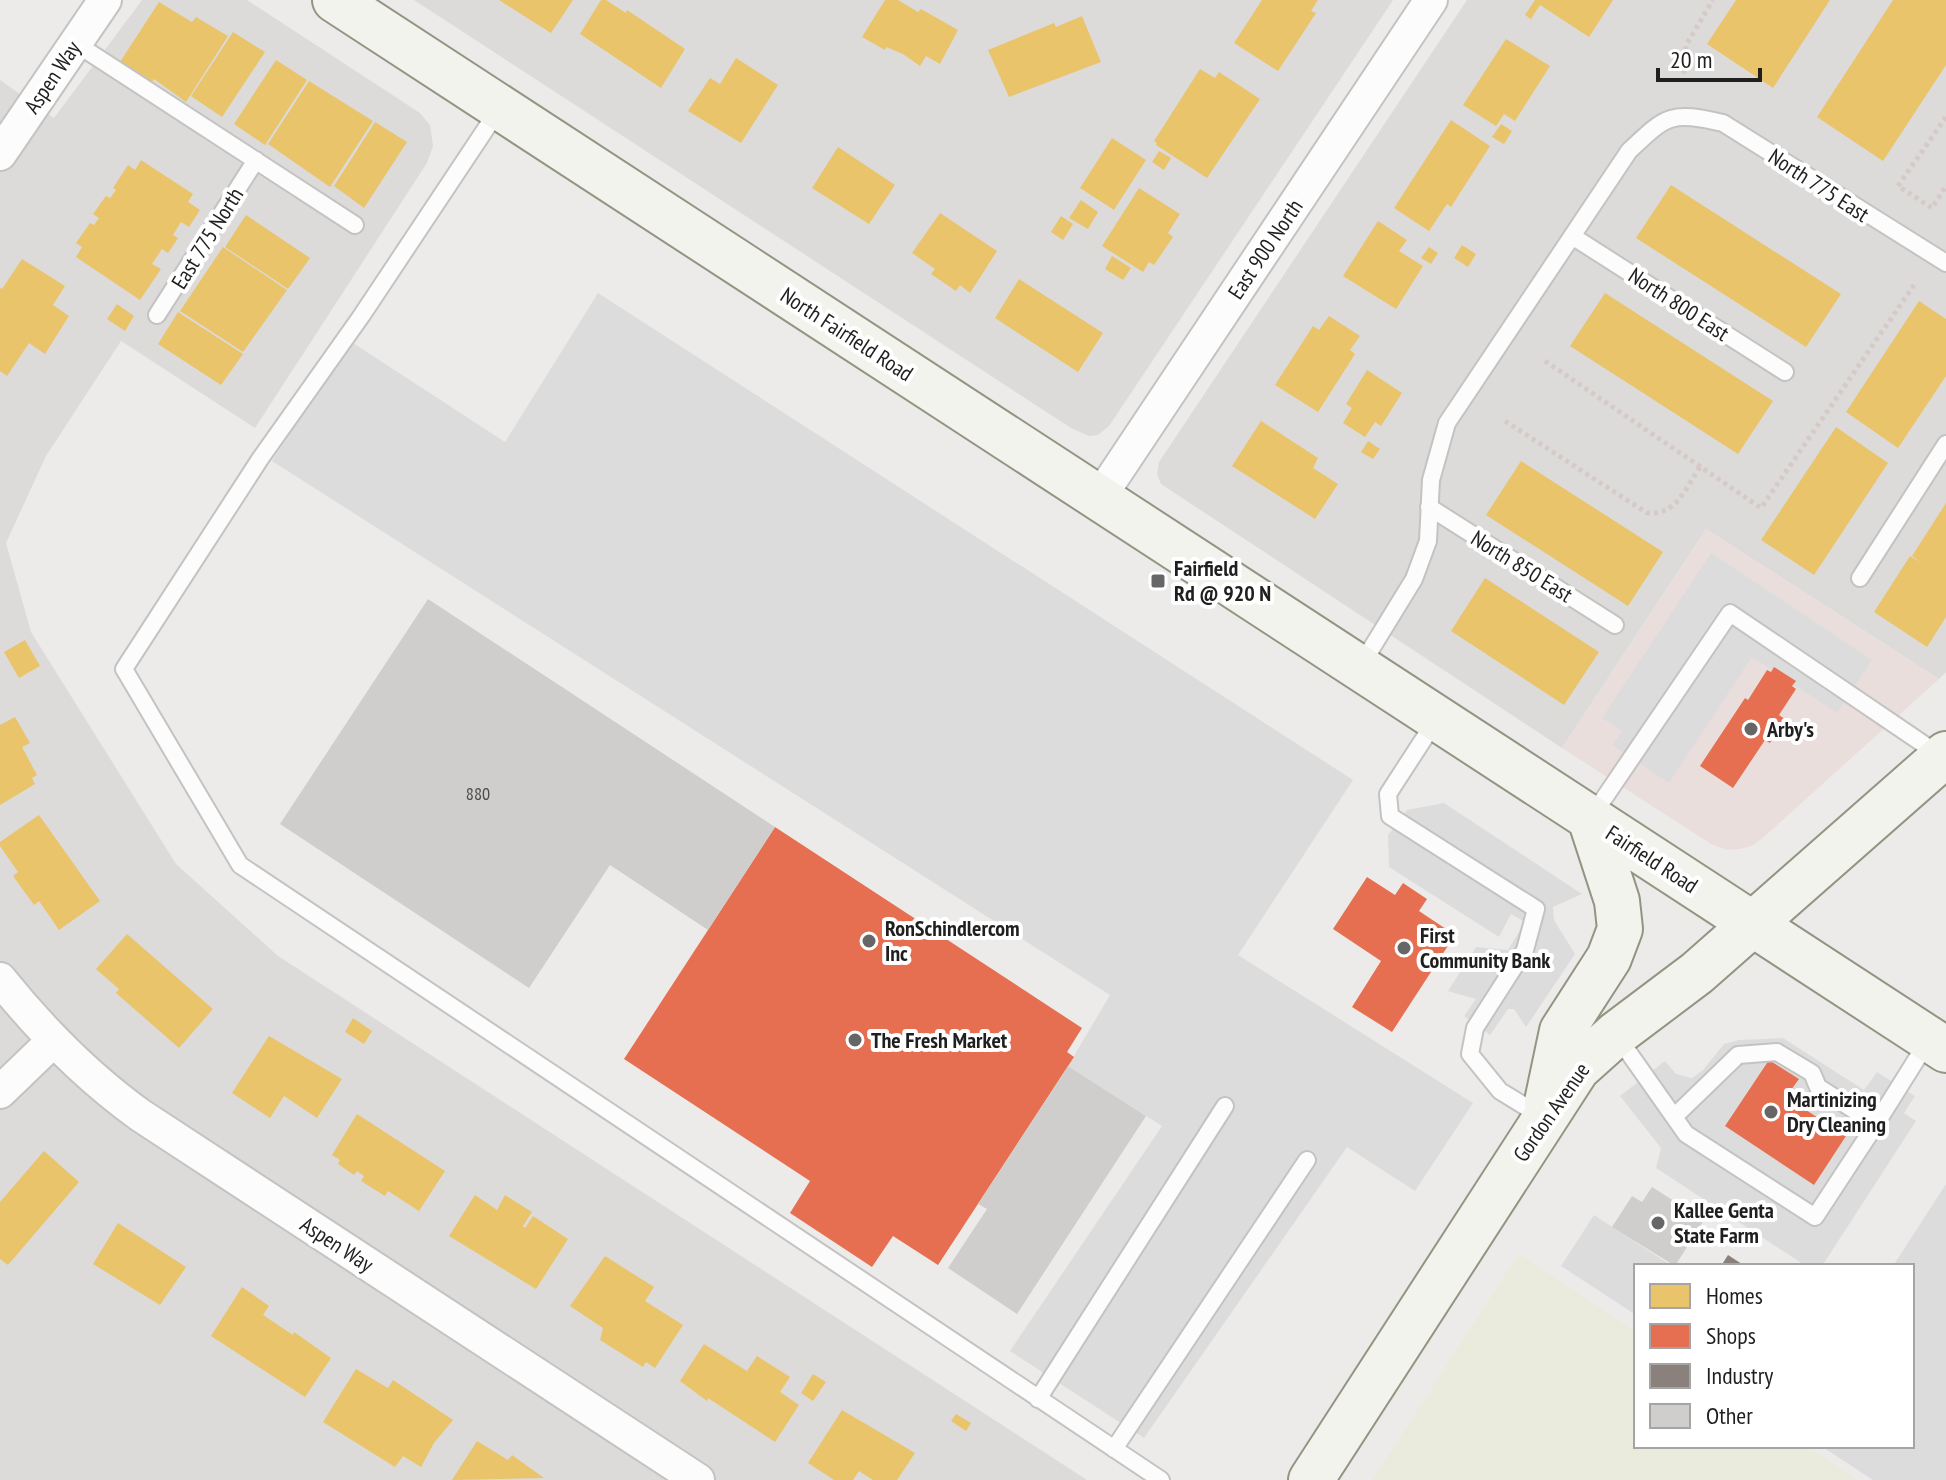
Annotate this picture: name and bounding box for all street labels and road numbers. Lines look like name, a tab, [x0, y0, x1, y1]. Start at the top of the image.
street label: Aspen Way	[18, 35, 87, 119]
street label: North 775 East	[1763, 142, 1875, 228]
street label: East 775 North	[165, 182, 249, 294]
street label: East 900 North	[1221, 194, 1309, 304]
street label: North 800 East	[1623, 261, 1735, 347]
street label: North Fairfield Road	[775, 281, 919, 387]
street label: North 850 East	[1466, 524, 1578, 608]
street label: Fairfield Road	[1601, 819, 1703, 899]
street label: Gordon Avenue	[1507, 1057, 1595, 1167]
street label: Aspen Way	[295, 1210, 379, 1278]

